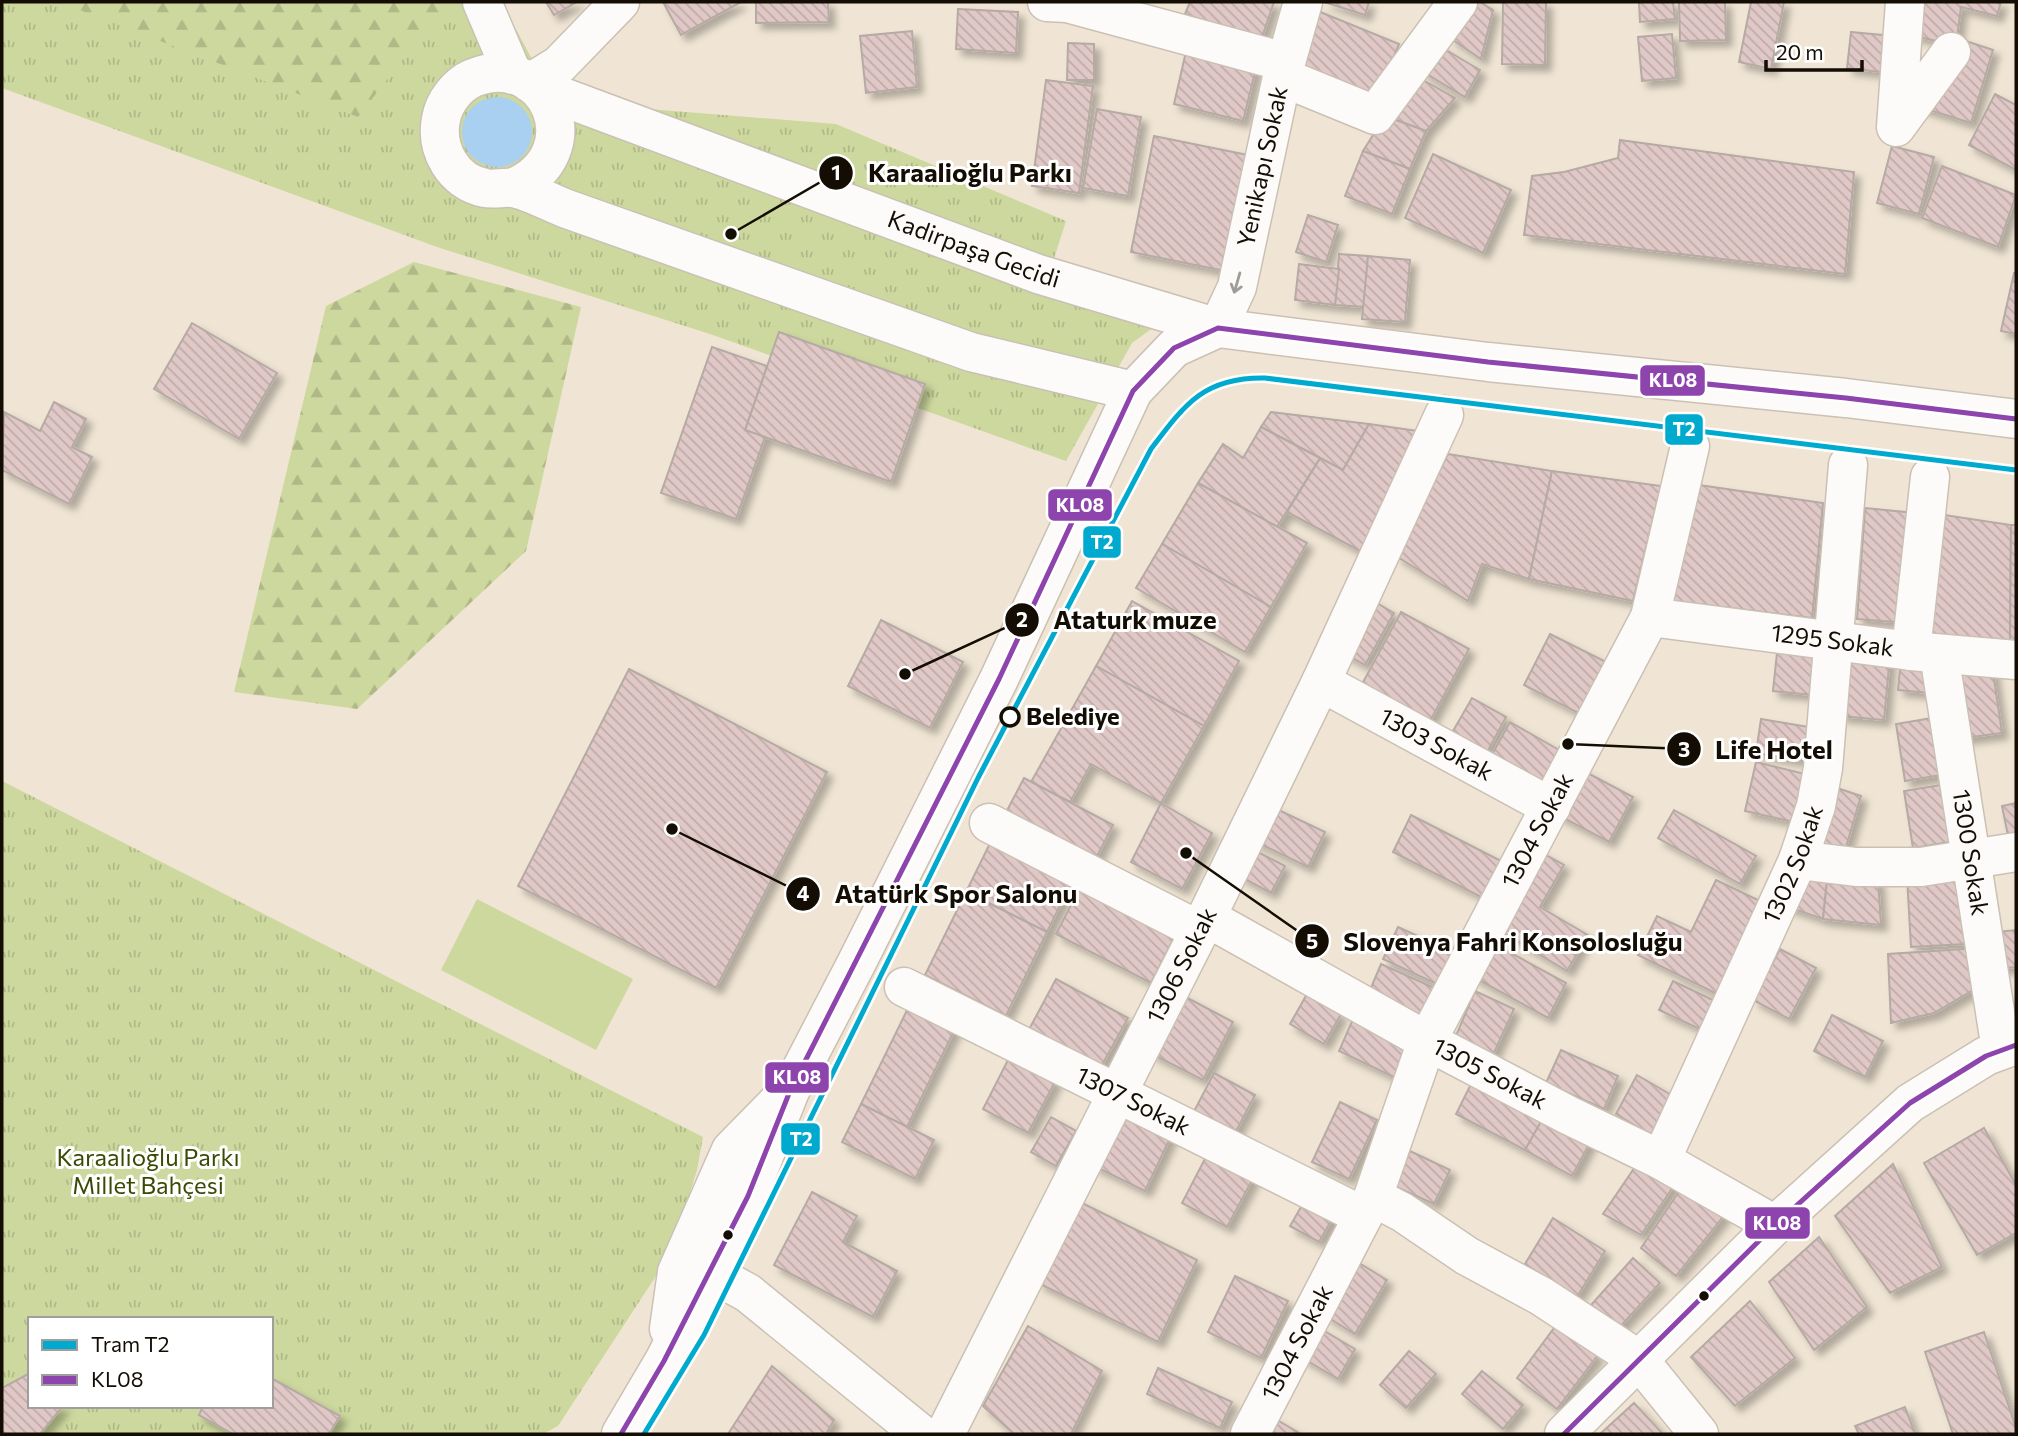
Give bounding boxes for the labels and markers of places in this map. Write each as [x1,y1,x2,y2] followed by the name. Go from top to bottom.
[819,150,1086,197] callout: Karaalioğlu Parkı
[1004,596,1231,643] callout: Ataturk muze
[1026,701,1120,730] place label: Belediye
[1000,707,1020,727] marker: Belediye
[1666,726,1847,773] callout: Life Hotel
[786,870,1092,917] callout: Atatürk Spor Salonu
[1294,918,1696,965] callout: Slovenya Fahri Konsolosluğu
[721,1228,735,1242] unlabelled marker
[1697,1289,1711,1303] unlabelled marker

